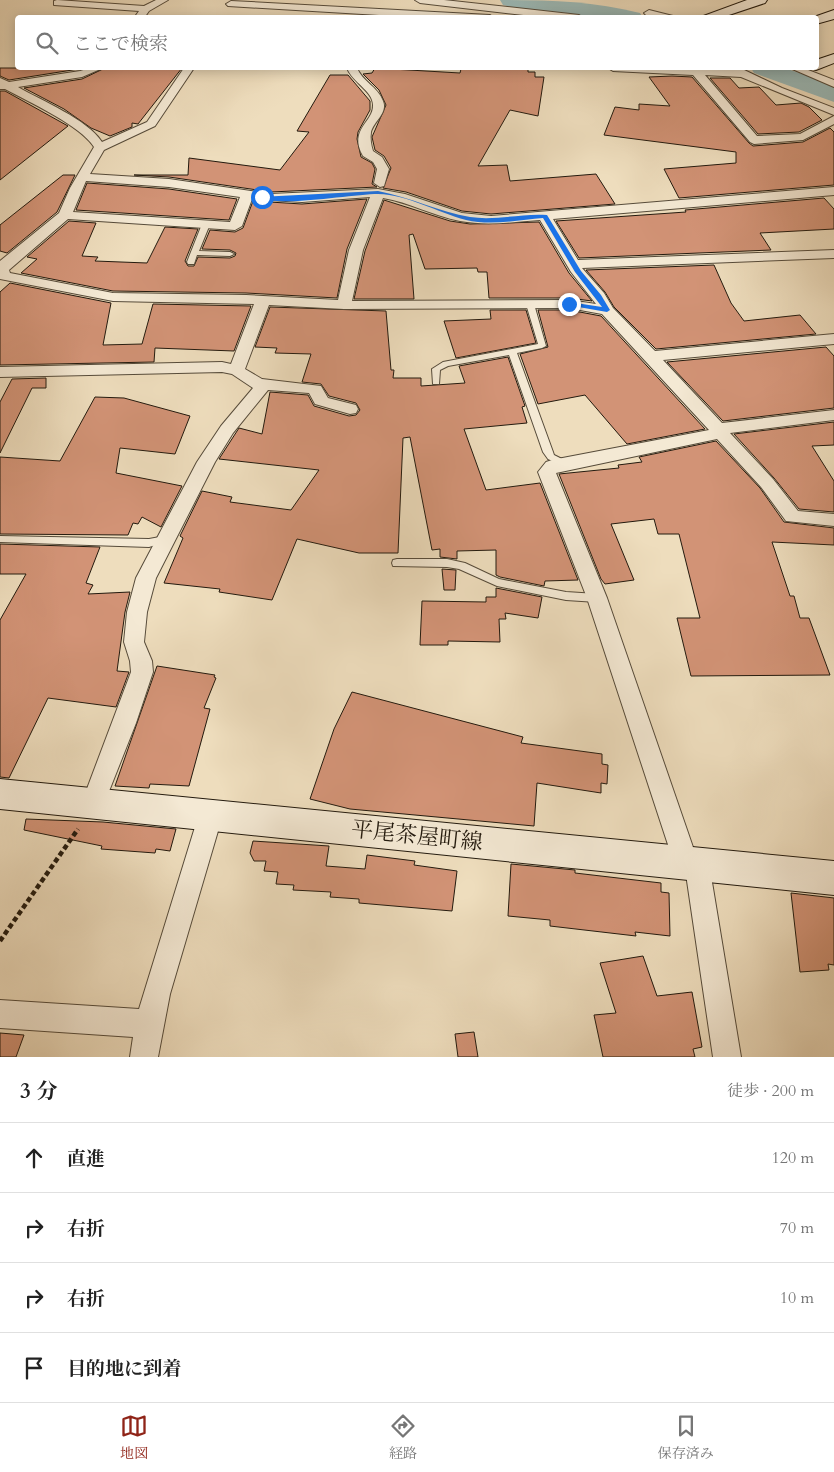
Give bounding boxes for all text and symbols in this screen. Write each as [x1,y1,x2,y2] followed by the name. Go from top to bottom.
[15,15,819,70] search box
[33,29,61,57] icon: search
[73,31,168,57] text: ここで検索
[251,186,274,209] route start
[558,293,581,316] route end
[350,814,484,858] street label: 平尾茶屋町線
[20,1077,57,1106] text: 3 分
[727,1080,814,1102] text: 徒歩 · 200 m
[20,1144,48,1172] icon: ahead
[67,1146,105,1172] text: 直進
[772,1147,814,1169] text: 120 m
[20,1214,48,1242] icon: right
[67,1216,105,1242] text: 右折
[780,1217,814,1239] text: 70 m
[20,1284,48,1312] icon: right
[67,1286,105,1312] text: 右折
[780,1287,814,1309] text: 10 m
[20,1354,48,1382] icon: arrive
[67,1356,181,1382] text: 目的地に到着
[120,1412,148,1463] tab: 地図
[389,1412,417,1463] tab: 経路
[658,1412,714,1463] tab: 保存済み

